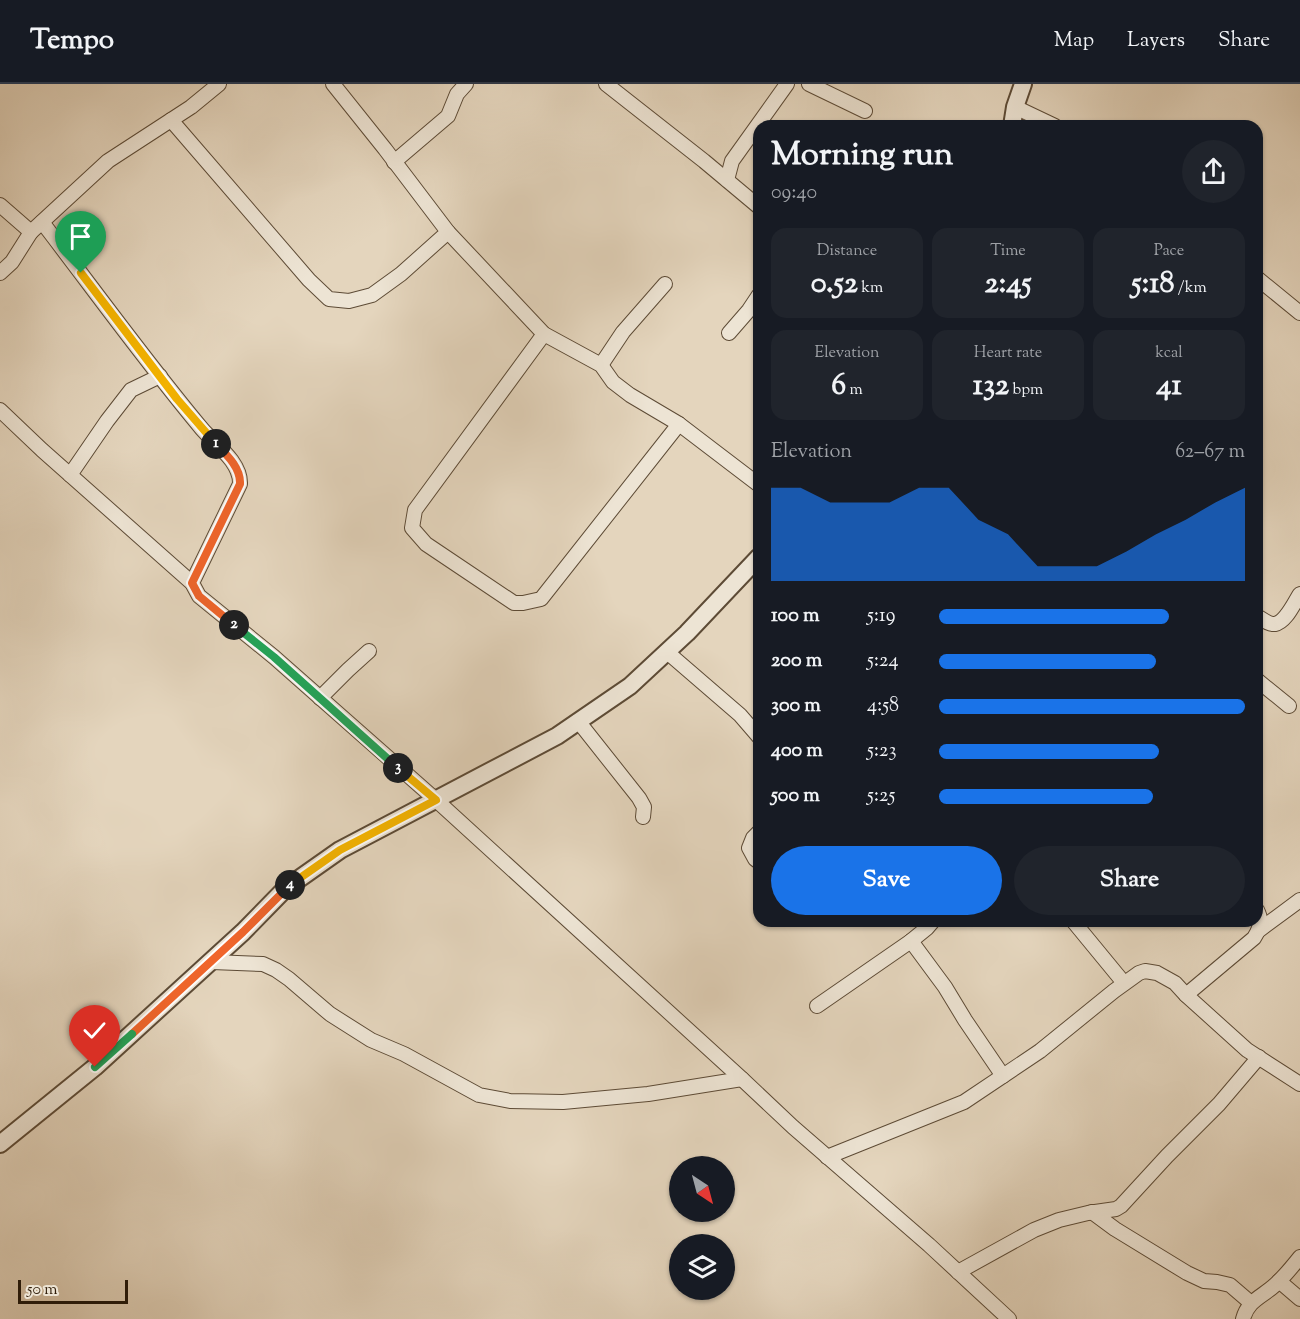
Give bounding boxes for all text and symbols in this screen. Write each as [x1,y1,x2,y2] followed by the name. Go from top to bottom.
[30,21,114,61] text: Tempo
[1054,26,1094,56] text: Map
[1127,26,1185,56] text: Layers
[1218,26,1270,56] text: Share
[771,132,953,180] text: Morning run
[1182,140,1245,203] button: share
[771,179,817,208] text: 09:40
[55,211,106,273] pin
[64,220,97,253] icon: arrive
[817,240,877,263] text: Distance
[990,240,1026,263] text: Time
[1154,240,1184,263] text: Pace
[811,263,858,306] text: 0.52
[984,263,1032,306] text: 2:45
[1131,263,1174,306] text: 5:18
[858,277,883,300] text: km
[1174,277,1207,300] text: /km
[815,342,879,365] text: Elevation
[974,342,1042,365] text: Heart rate
[1155,342,1183,365] text: kcal
[831,365,846,408] text: 6
[973,365,1009,408] text: 132
[1156,365,1182,408] text: 41
[846,379,863,402] text: m
[1009,379,1043,402] text: bpm
[201,429,231,459] pin: 1
[213,432,219,455] text: 1
[771,438,852,467] text: Elevation
[1175,438,1245,467] text: 62–67 m
[771,602,820,631] text: 100 m
[867,602,895,631] text: 5:19
[219,610,249,640] pin: 2
[230,613,238,636] text: 2
[771,647,822,676] text: 200 m
[867,647,898,676] text: 5:24
[771,692,821,721] text: 300 m
[867,692,899,721] text: 4:58
[771,737,823,766] text: 400 m
[867,737,896,766] text: 5:23
[383,753,413,783] pin: 3
[395,756,401,779] text: 3
[771,782,820,811] text: 500 m
[867,782,895,811] text: 5:25
[771,846,1002,915] button: Save
[1014,846,1245,915] button: Share
[275,870,305,900] pin: 4
[286,873,294,896] text: 4
[69,1005,120,1067] pin
[78,1014,111,1047] icon: check
[669,1156,735,1222] north arrow
[669,1156,735,1300] map controls
[669,1234,735,1300] button: layers
[18,1277,128,1304] scale bar
[27,1279,58,1302] text: 50 m

